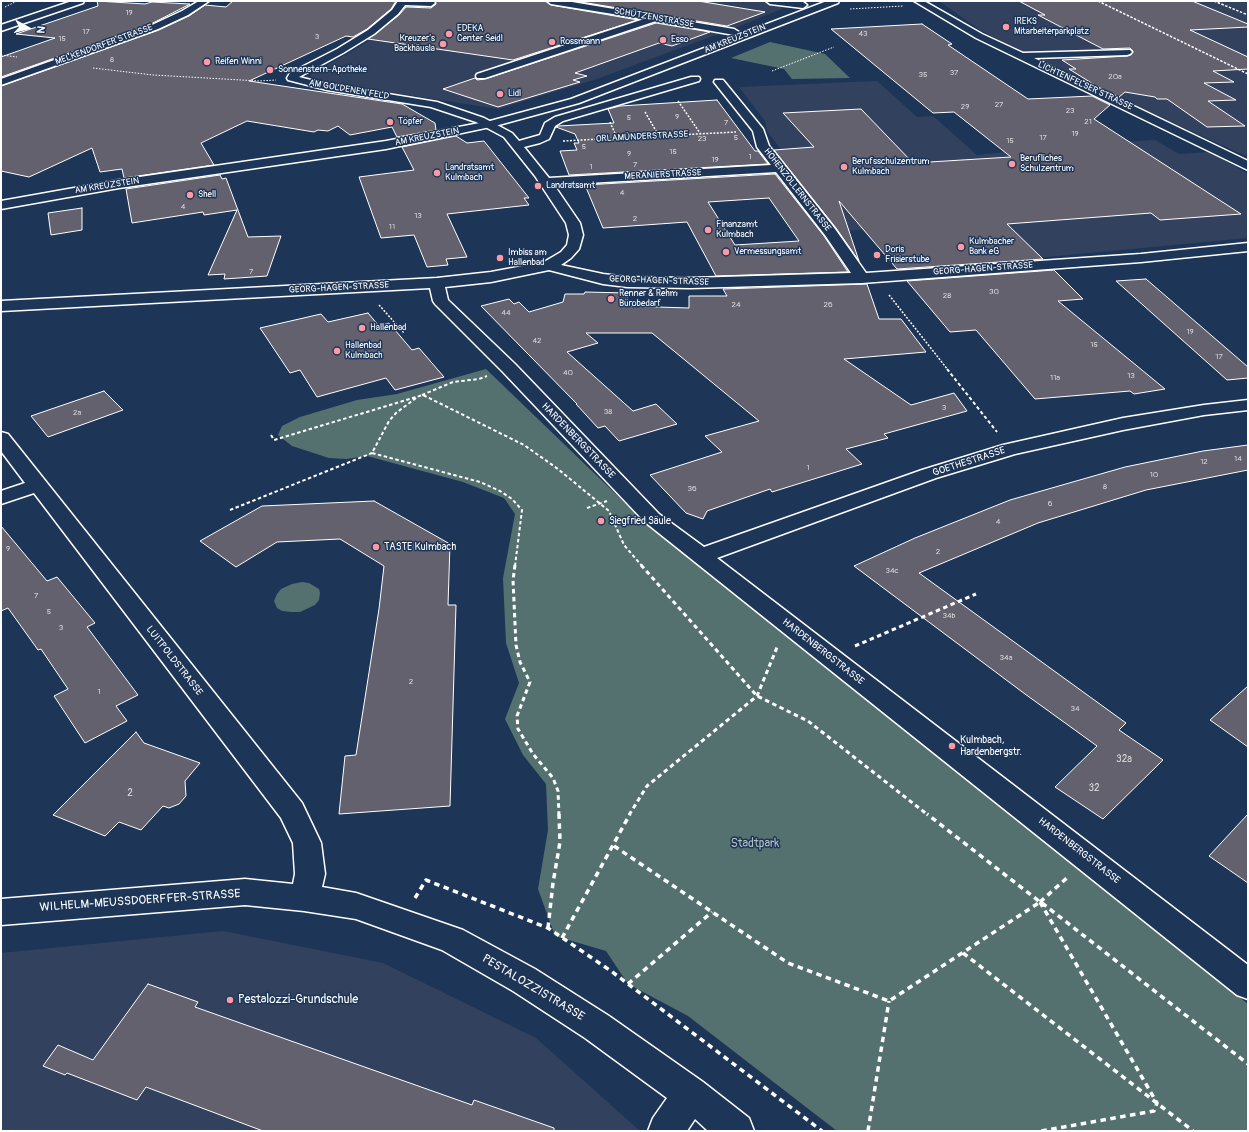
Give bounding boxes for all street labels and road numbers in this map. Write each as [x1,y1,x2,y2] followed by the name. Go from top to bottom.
[613,6,695,30] street label: SCHÜTZENSTRASSE
[54,22,154,68] street label: MELKENDORFER STRASSE
[703,22,767,56] street label: AM KREUZSTEIN
[1036,59,1134,113] street label: LICHTENFELSER STRASSE
[308,78,390,102] street label: AM GOLDENEN FELD
[394,125,460,149] street label: AM KREUZSTEIN
[596,129,688,145] street label: ORLAMÜNDERSTRASSE
[761,146,833,234] street label: HOHENZOLLERNSTRASSE
[624,168,702,182] street label: MERANIERSTRASSE
[74,176,140,196] street label: AM KREUZSTEIN
[933,260,1033,278] street label: GEORG-HAGEN-STRASSE
[609,274,709,288] street label: GEORG-HAGEN-STRASSE
[289,280,389,296] street label: GEORG-HAGEN-STRASSE
[539,401,617,481] street label: HARDENBERGSTRASSE
[931,445,1007,479] street label: GOETHESTRASSE
[780,616,866,688] street label: HARDENBERGSTRASSE
[143,624,205,698] street label: LUITPOLDSTRASSE
[1036,815,1122,887] street label: HARDENBERGSTRASSE
[39,887,241,915] street label: WILHELM-MEUSSDOERFFER-STRASSE
[479,952,587,1024] street label: PESTALOZZISTRASSE

